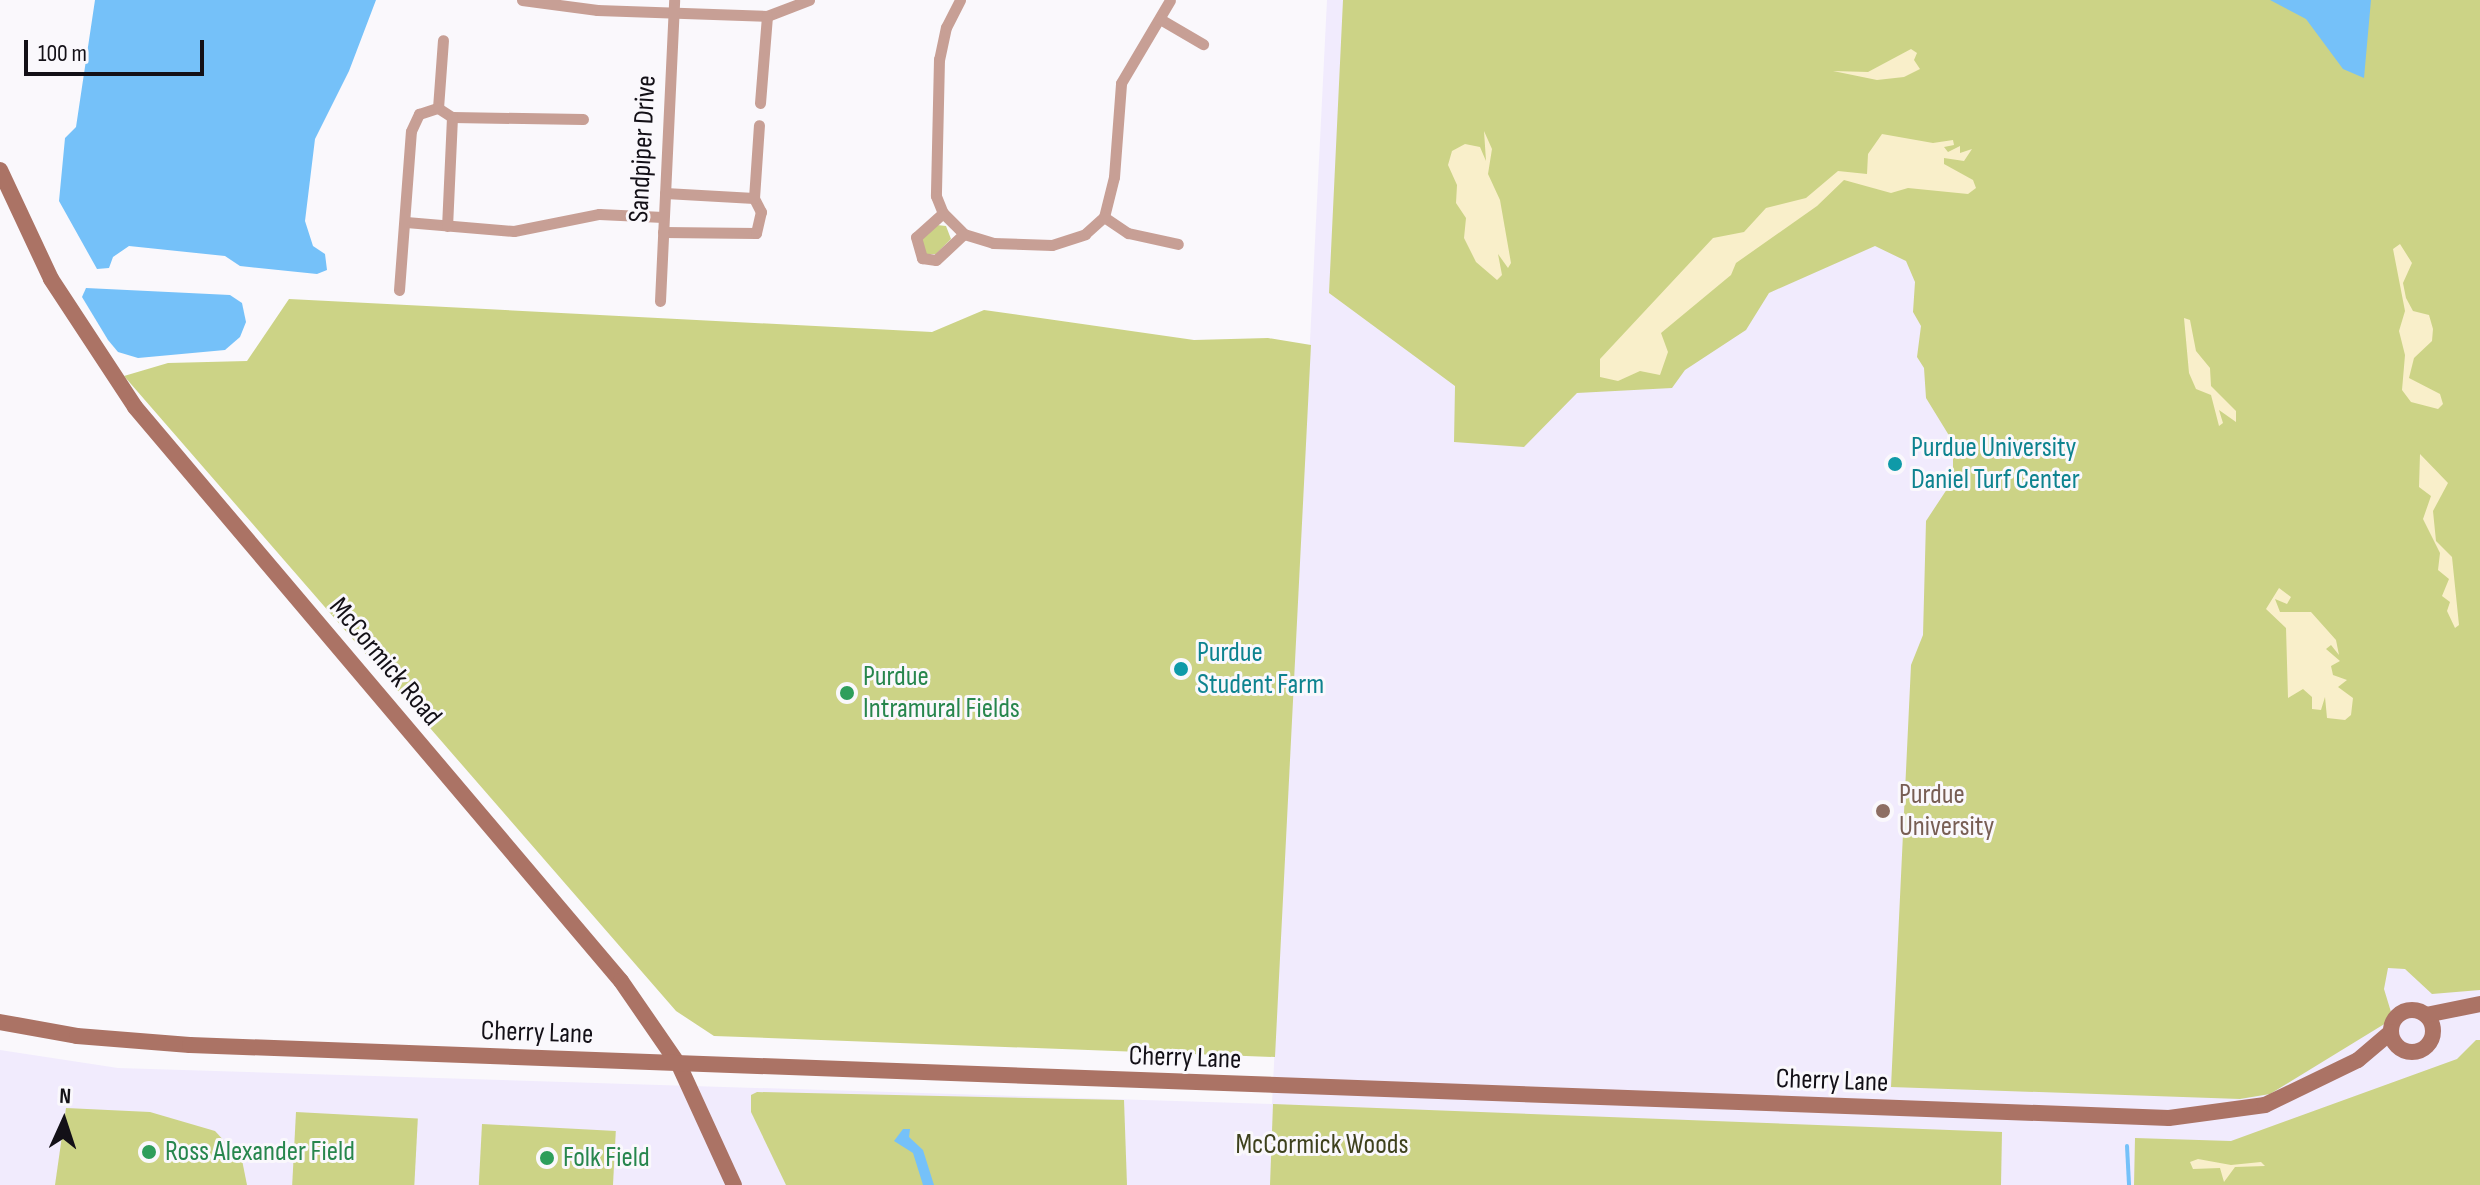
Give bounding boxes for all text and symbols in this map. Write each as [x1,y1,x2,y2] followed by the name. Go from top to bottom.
[28,24,208,74] scale bar
[38,39,87,68] text: 100 m
[622,74,664,224] street label: Sandpiper Drive
[1911,431,2080,497] place label: Purdue University Daniel Turf Center
[1886,455,1904,473] marker: Purdue University Daniel Turf Center
[322,591,448,733] street label: McCormick Road
[1197,636,1324,702] place label: Purdue Student Farm
[863,660,1020,726] place label: Purdue Intramural Fields
[1172,660,1190,678] marker: Purdue Student Farm
[838,684,856,702] marker: Purdue Intramural Fields
[1899,778,1994,844] place label: Purdue University
[1874,802,1892,820] marker: Purdue University
[480,1014,594,1052] street label: Cherry Lane
[1128,1039,1242,1077] street label: Cherry Lane
[1775,1062,1889,1100] street label: Cherry Lane
[24,1081,104,1161] north arrow
[59,1083,72,1110] text: N
[1235,1128,1409,1162] park label: McCormick Woods
[165,1135,355,1169] place label: Ross Alexander Field
[563,1141,650,1175] place label: Folk Field
[140,1143,158,1161] marker: Ross Alexander Field
[538,1149,556,1167] marker: Folk Field

